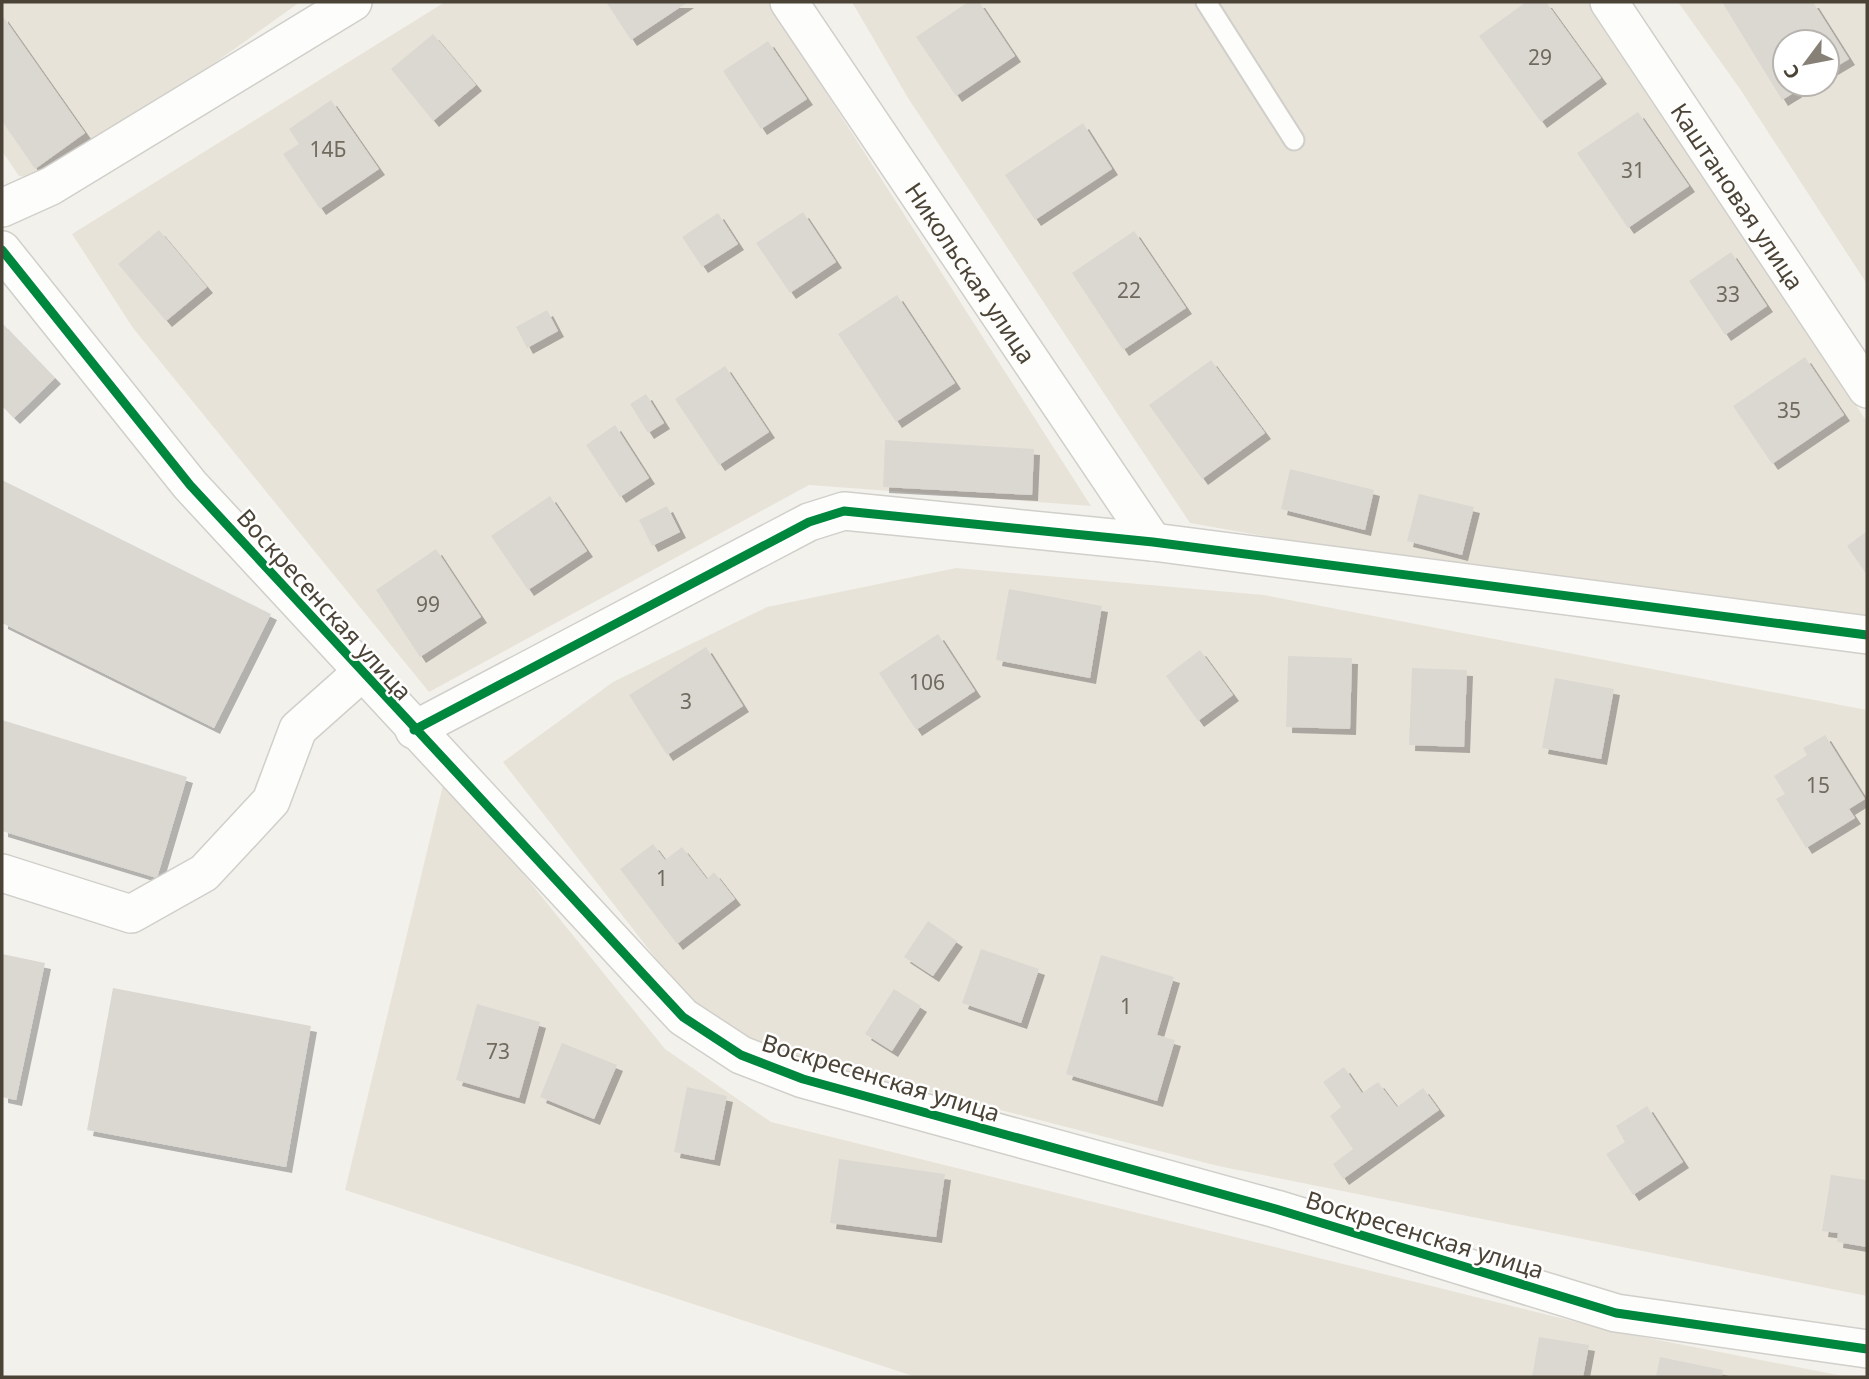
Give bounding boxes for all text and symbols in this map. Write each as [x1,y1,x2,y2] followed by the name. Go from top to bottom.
[1771,28,1841,98] north arrow
[1528,43,1552,71] house number: 29
[1777,60,1806,84] text: С
[1664,96,1813,296] street label: Каштановая улица
[310,135,346,163] house number: 14Б
[1621,156,1645,184] house number: 31
[898,175,1044,369] street label: Никольская улица
[1117,276,1141,304] house number: 22
[1716,280,1740,308] house number: 33
[1777,396,1801,424] house number: 35
[230,501,420,707] street label: Воскресенская улица
[416,590,440,618] house number: 99
[909,668,945,696] house number: 106
[680,687,692,715] house number: 3
[1806,771,1830,799] house number: 15
[656,864,668,892] house number: 1
[1120,992,1132,1020] house number: 1
[758,1025,1004,1129] street label: Воскресенская улица
[486,1037,510,1065] house number: 73
[1302,1182,1548,1286] street label: Воскресенская улица

